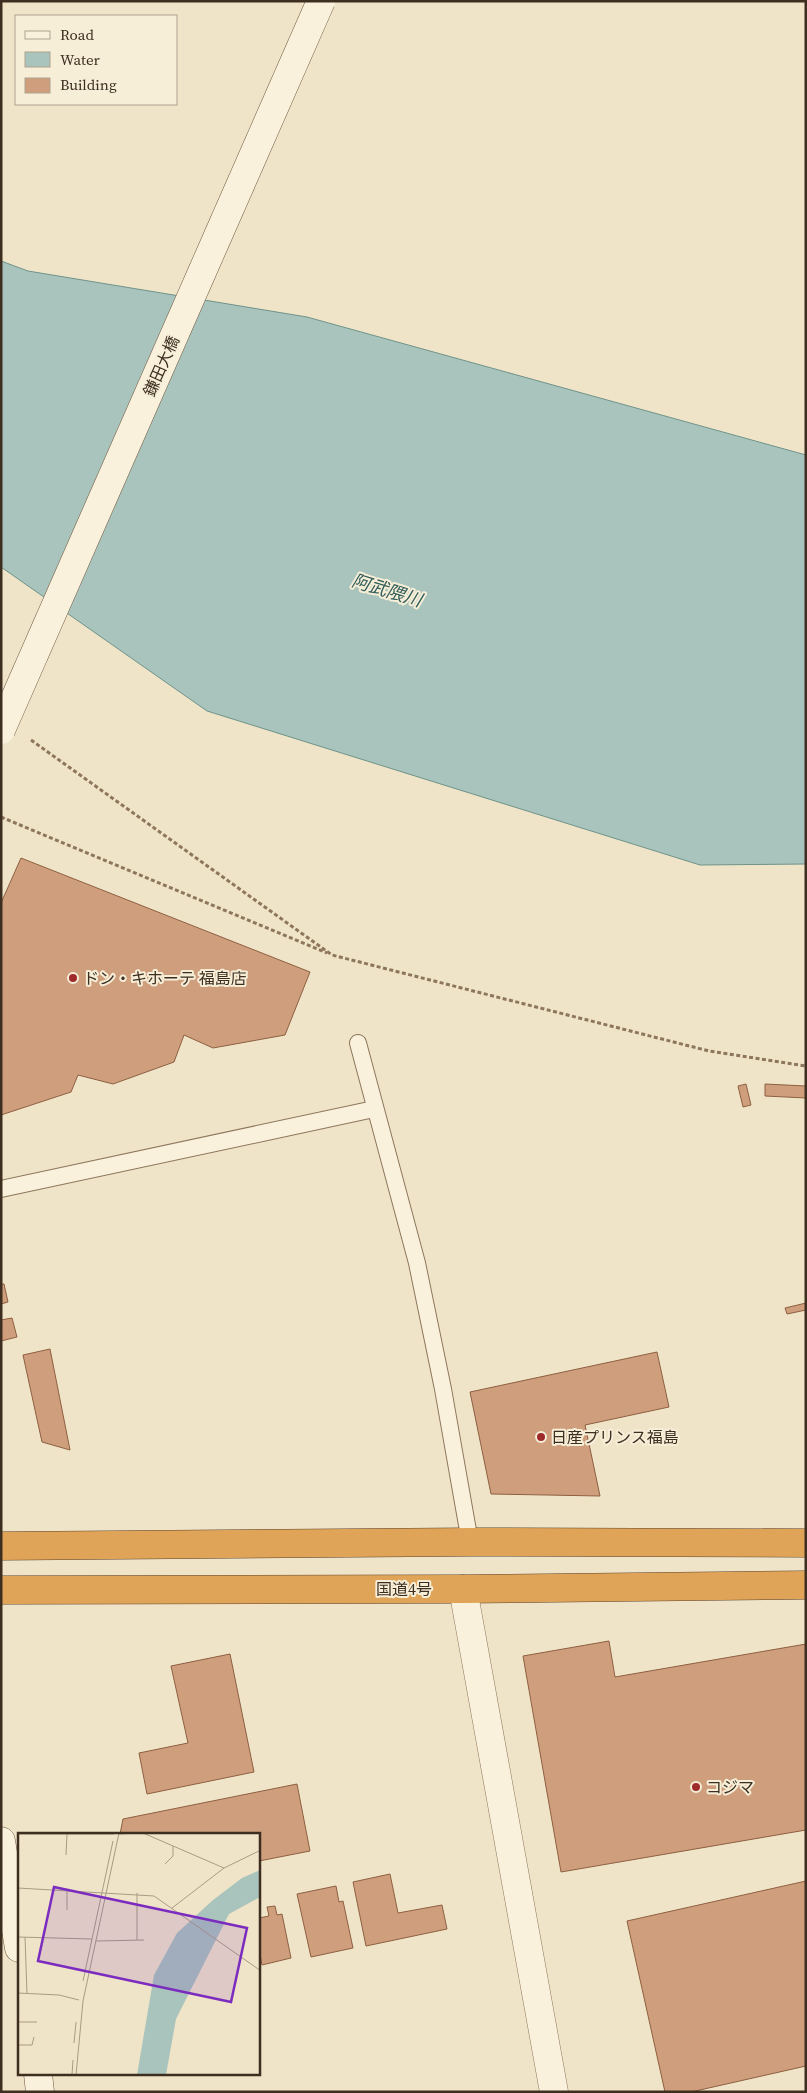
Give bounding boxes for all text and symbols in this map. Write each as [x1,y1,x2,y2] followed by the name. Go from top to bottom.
[15,15,178,105] legend
[60,24,94,45] text: Road
[60,49,101,70] text: Water
[60,74,117,95] text: Building
[138,332,184,400] street label: 鎌田大橋
[349,568,427,613] water label: 阿武隈川
[83,967,247,989] place label: ドン・キホーテ 福島店
[67,972,79,984] marker: ドン・キホーテ 福島店
[551,1426,679,1448] place label: 日産プリンス福島
[535,1431,547,1443] marker: 日産プリンス福島
[376,1578,432,1600] street label: 国道4号
[706,1776,754,1798] place label: コジマ
[690,1781,702,1793] marker: コジマ
[18,1833,260,2076] inset map

